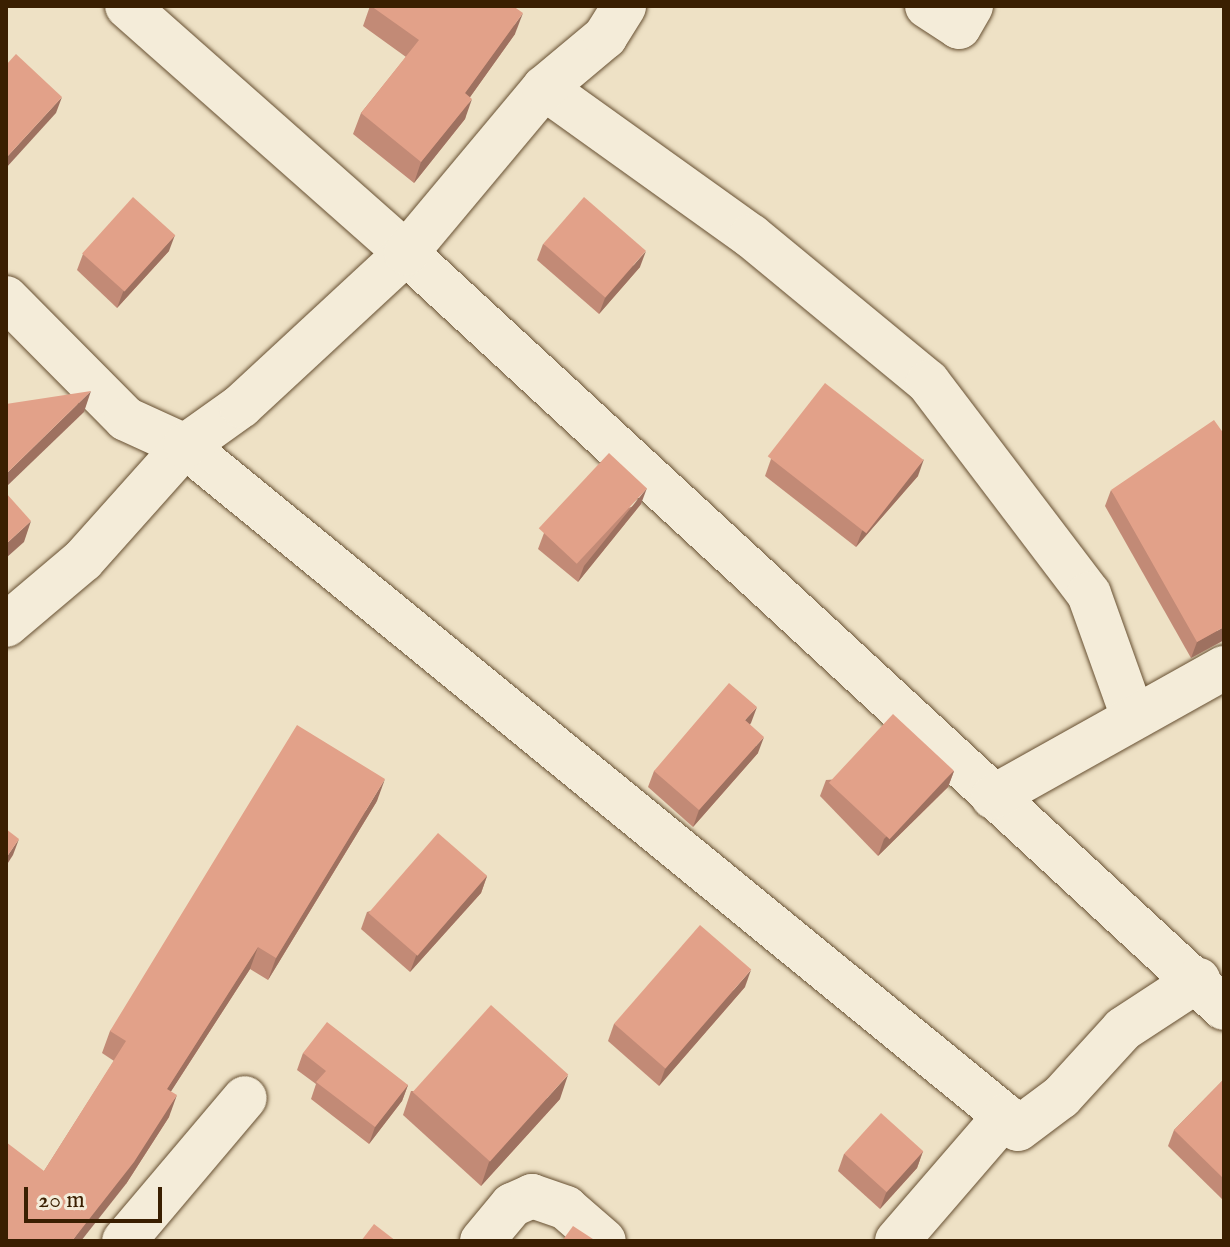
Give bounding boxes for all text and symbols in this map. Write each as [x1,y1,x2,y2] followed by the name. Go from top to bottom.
[28,1171,166,1221] scale bar
[38,1185,85,1216] text: 20 m

